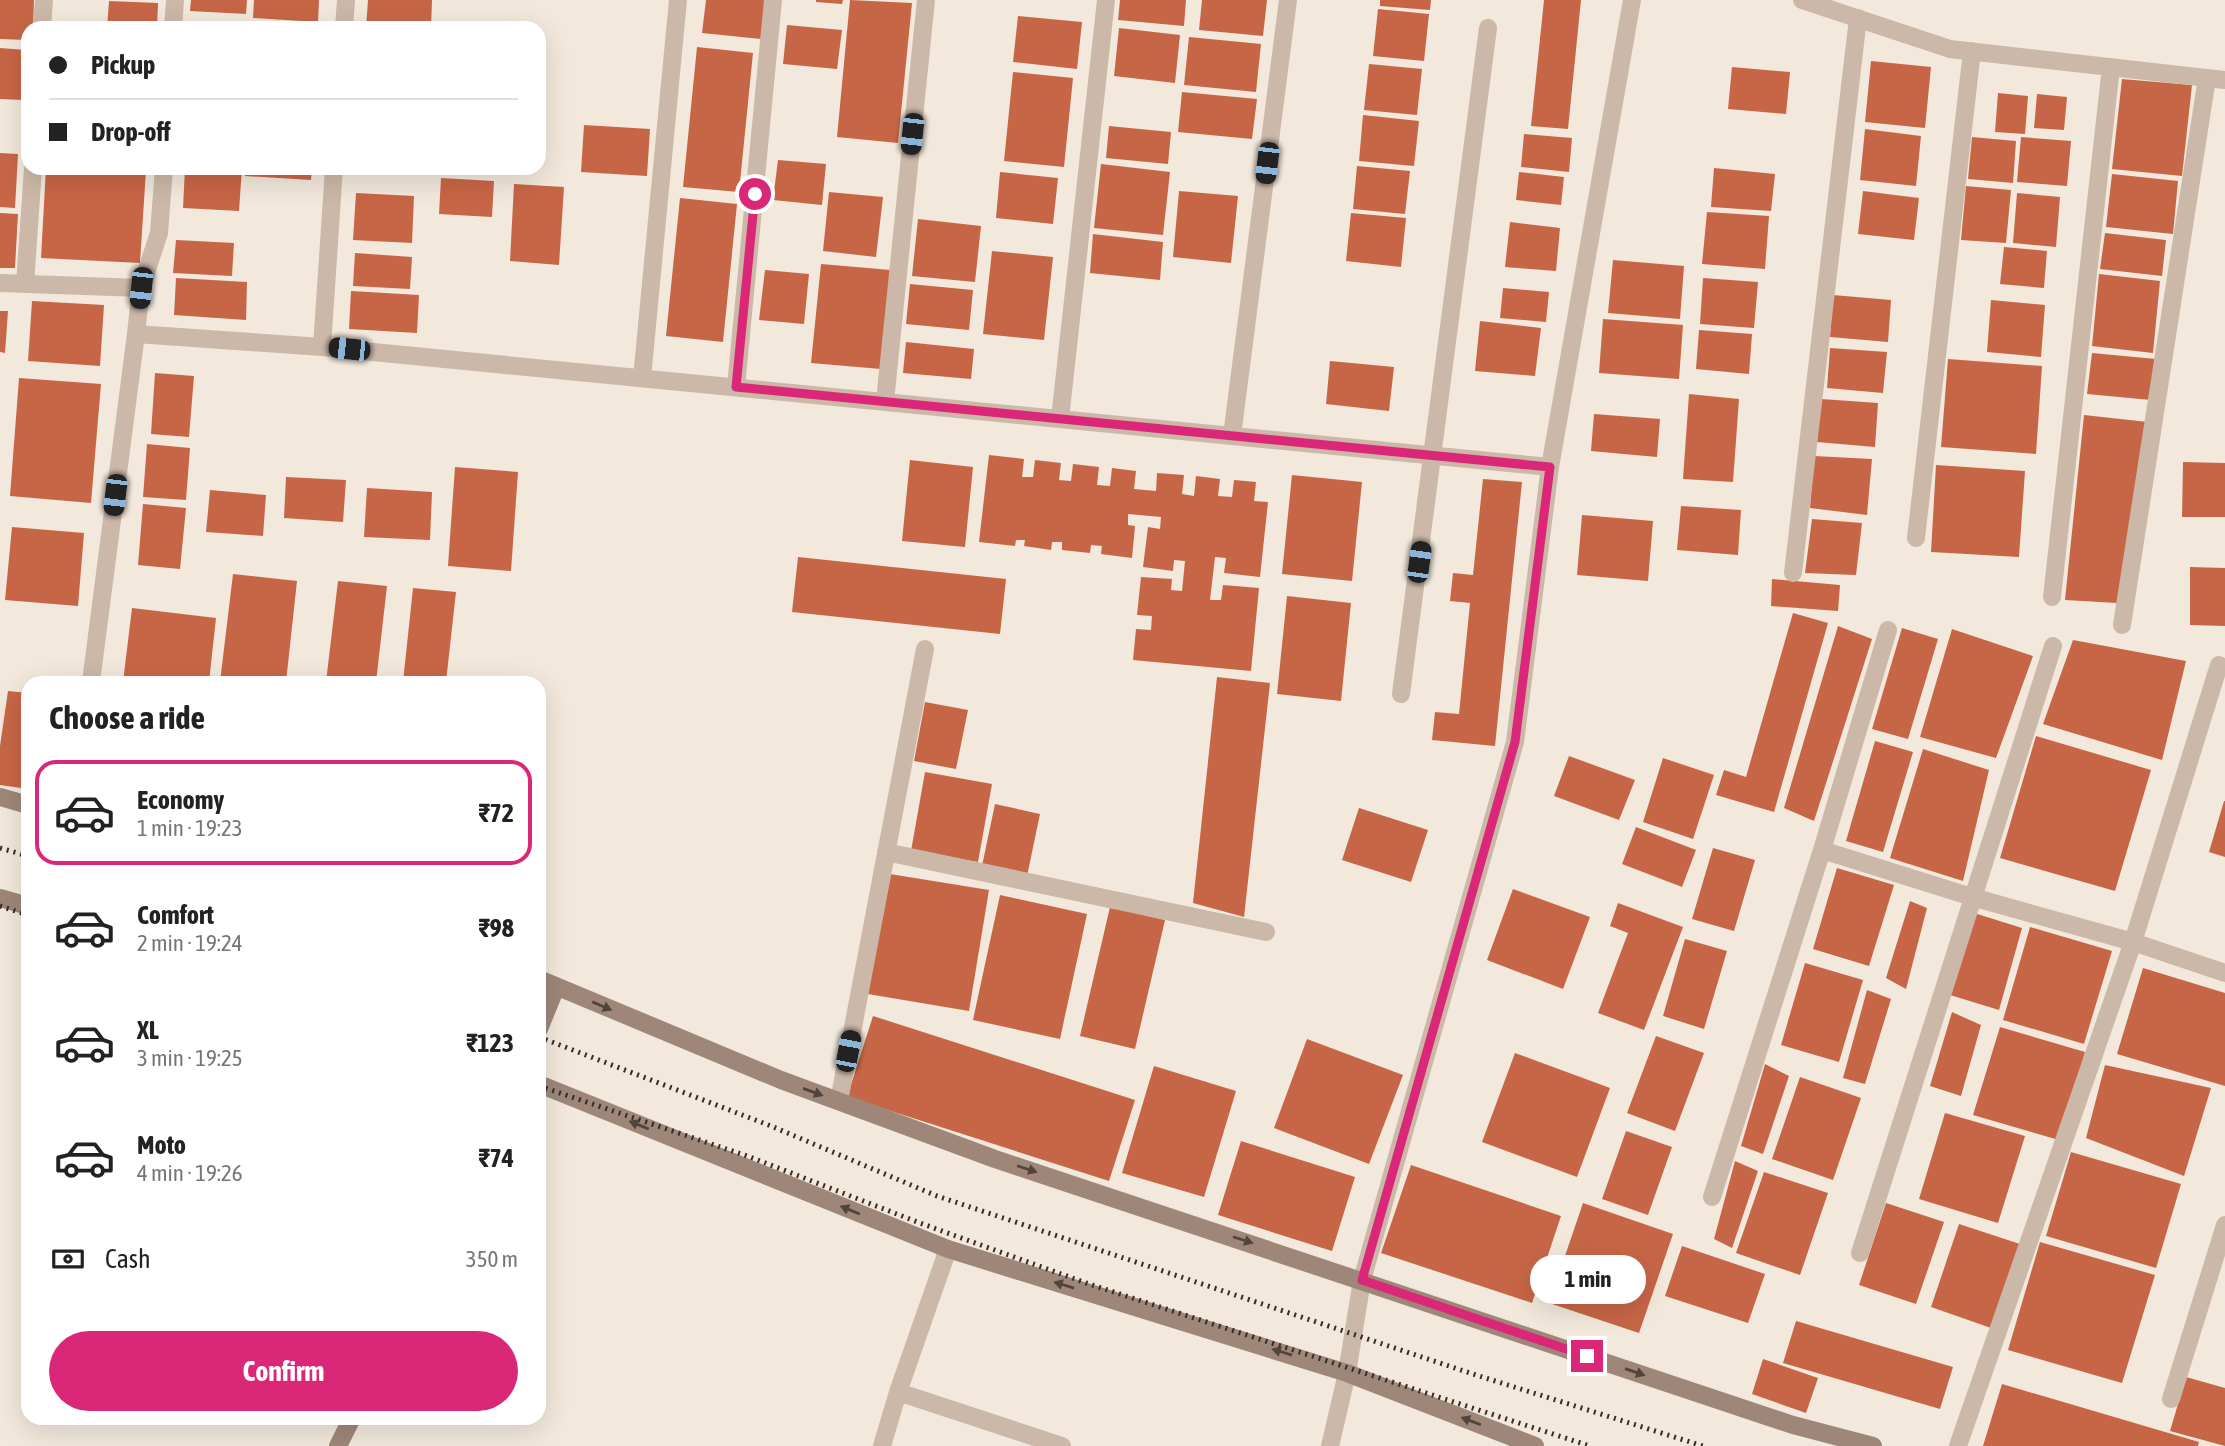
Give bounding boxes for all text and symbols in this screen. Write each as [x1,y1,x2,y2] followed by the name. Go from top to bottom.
[91,50,155,80] text: Pickup
[900,112,925,156] car
[91,117,171,147] text: Drop-off
[1255,141,1280,185] car
[739,178,771,210] route start
[129,266,154,310] car
[328,336,371,362] car
[103,473,128,517] car
[1406,540,1433,584] car
[49,699,205,736] text: Choose a ride
[53,781,116,844] icon: car
[137,785,224,815] text: Economy
[478,798,514,828] text: ₹72
[137,815,243,841] text: 1 min · 19:23
[53,896,116,959] icon: car
[137,900,214,930] text: Comfort
[478,913,514,943] text: ₹98
[137,930,243,956] text: 2 min · 19:24
[592,1000,613,1011] one-way arrow
[53,1011,116,1074] icon: car
[137,1015,159,1045] text: XL
[466,1028,514,1058] text: ₹123
[834,1028,863,1074] car
[137,1045,243,1071] text: 3 min · 19:25
[802,1087,823,1098] one-way arrow
[628,1119,649,1130] one-way arrow
[53,1126,116,1189] icon: car
[137,1130,186,1160] text: Moto
[478,1143,514,1173] text: ₹74
[137,1160,243,1186] text: 4 min · 19:26
[1016,1164,1037,1175] one-way arrow
[839,1204,860,1215] one-way arrow
[1232,1236,1253,1246] one-way arrow
[49,1240,87,1278] icon: cash
[105,1244,151,1274] text: Cash
[466,1246,518,1272] text: 350 m
[1529,1254,1645,1304] callout: 1 min
[1565,1266,1611,1292] text: 1 min
[1054,1280,1075,1290] one-way arrow
[49,1331,518,1411] button: Confirm
[1571,1340,1603,1372] route end
[1271,1347,1292,1357] one-way arrow
[1625,1367,1646,1378] one-way arrow
[1461,1416,1482,1427] one-way arrow

